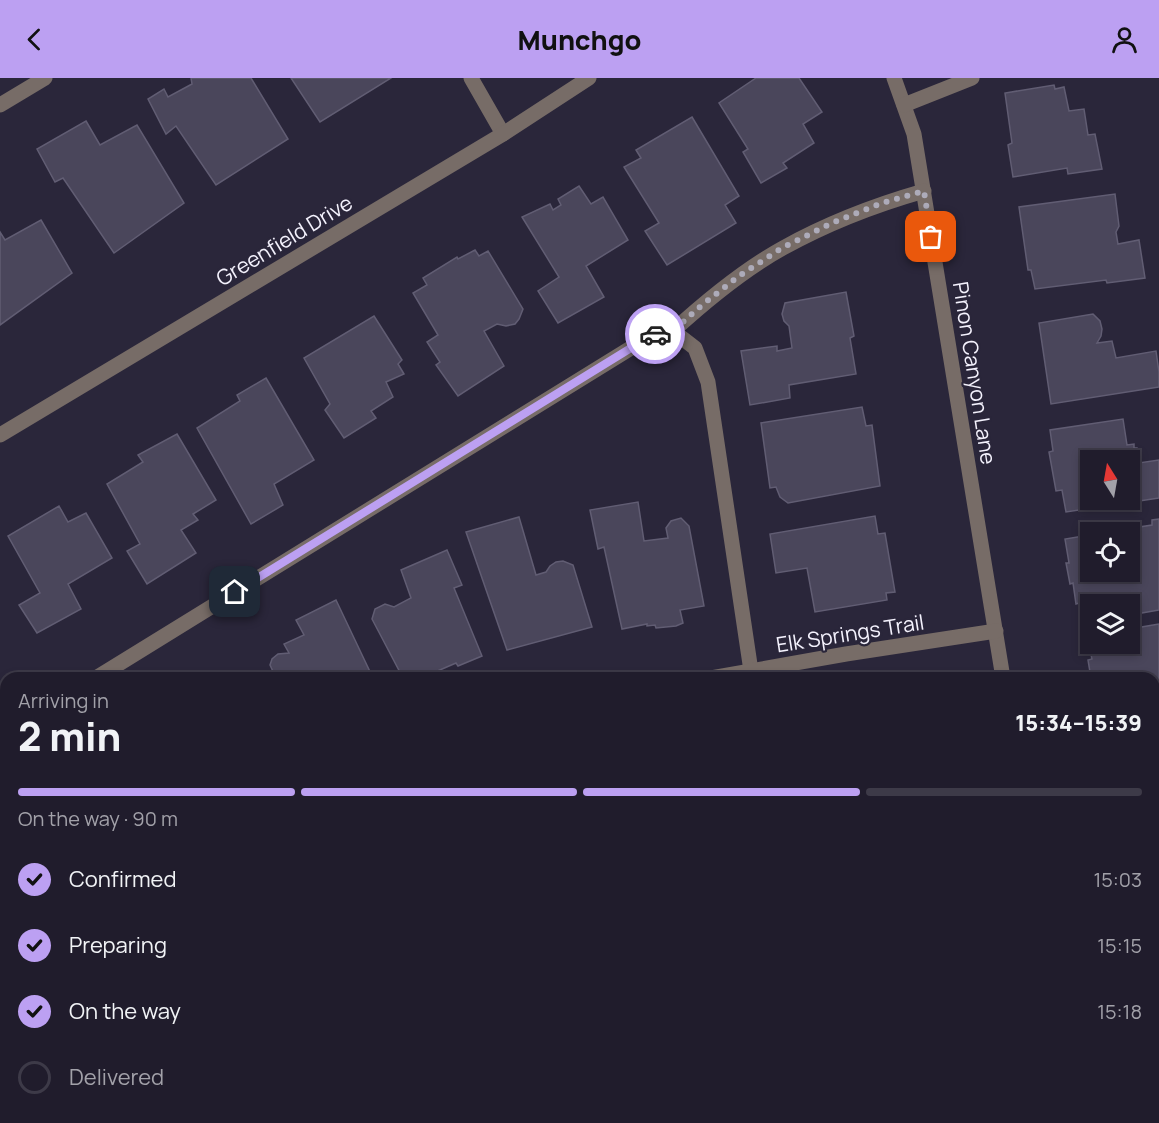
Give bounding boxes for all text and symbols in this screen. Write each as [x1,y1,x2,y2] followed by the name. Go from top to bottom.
[518,21,641,58] text: Munchgo
[18,23,51,56] icon: back
[1108,23,1141,56] icon: person
[211,188,357,292] street label: Greenfield Drive
[905,211,956,262] pin
[914,220,947,253] icon: bag
[947,280,1003,466] street label: Pinon Canyon Lane
[625,304,685,364] courier
[639,318,672,351] icon: car
[1080,450,1140,510] north arrow
[1080,450,1140,654] map controls
[1080,522,1140,582] button: locate
[209,566,260,617] pin
[218,575,251,608] icon: home
[1080,594,1140,654] button: layers
[774,607,926,659] street label: Elk Springs Trail
[18,687,109,714] text: Arriving in
[1015,708,1142,738] text: 15:34–15:39
[18,709,121,763] text: 2 min
[18,805,178,832] text: On the way · 90 m
[18,863,51,896] icon: check
[69,864,177,894] text: Confirmed
[1093,866,1142,893] text: 15:03
[18,929,51,962] icon: check
[69,930,167,960] text: Preparing
[1097,932,1142,959] text: 15:15
[18,995,51,1028] icon: check
[69,996,181,1026] text: On the way
[1097,998,1142,1025] text: 15:18
[69,1062,164,1092] text: Delivered

